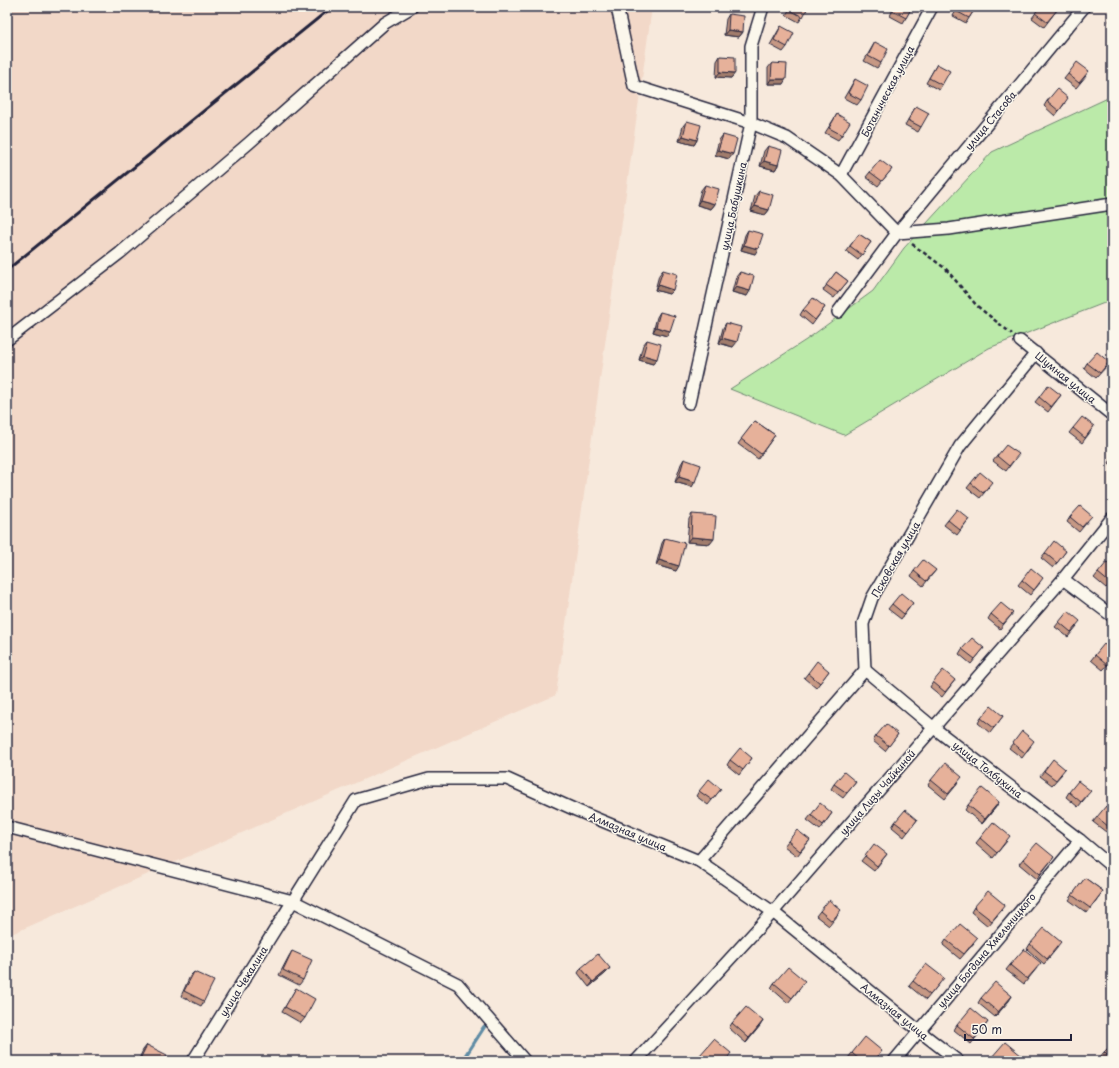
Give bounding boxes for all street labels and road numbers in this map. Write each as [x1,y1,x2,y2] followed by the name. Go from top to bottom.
[857,42,918,139] street label: Ботаническая улица
[961,87,1020,153] street label: улица Стасова
[716,160,751,252] street label: улица Бабушкина
[1032,348,1100,407] street label: Шумная улица
[867,518,923,600] street label: Псковская улица
[949,737,1027,802] street label: улица Толбухина
[836,746,918,838] street label: улица Лизы Чайкиной
[587,808,670,854] street label: Алмазная улица
[933,889,1039,1011] street label: улица Богдана Хмельницкого
[215,942,271,1019] street label: улица Чекалина
[858,979,933,1043] street label: Алмазная улица

